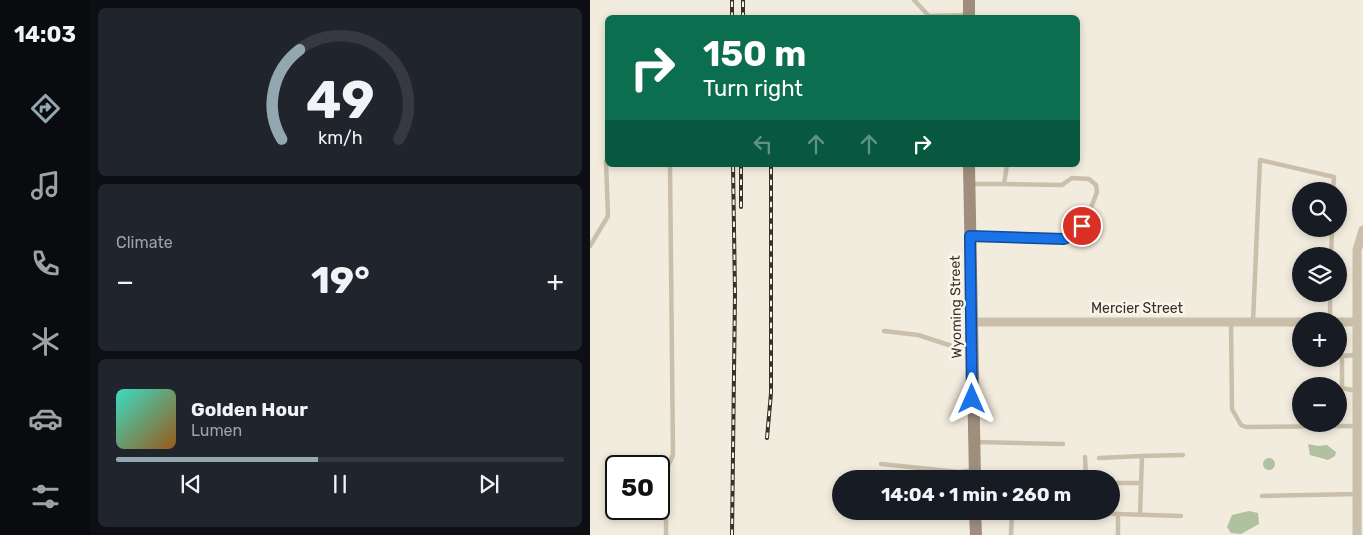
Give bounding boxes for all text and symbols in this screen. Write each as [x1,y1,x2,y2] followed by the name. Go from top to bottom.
[14,21,76,48] text: 14:03
[703,33,806,75] text: 150 m
[620,35,685,100] icon: right
[306,69,374,131] text: 49
[703,75,803,102] text: Turn right
[28,91,63,126] icon: directions
[318,127,362,148] text: km/h
[749,130,777,158] icon: left
[802,130,830,158] icon: ahead
[855,130,883,158] icon: ahead
[908,130,936,158] icon: right
[28,168,63,203] icon: music
[1292,182,1347,432] map controls
[1292,182,1347,237] button: search
[1061,205,1103,247] pin
[1068,212,1096,240] icon: arrive
[116,233,173,252] text: Climate
[28,246,63,281] icon: phone
[1292,247,1347,302] button: layers
[947,255,965,359] street label: Wyoming Street
[311,257,370,303] text: 19°
[116,265,134,298] text: −
[547,265,564,298] text: +
[1091,300,1184,317] street label: Mercier Street
[1292,312,1347,367] button: +
[28,324,63,359] icon: climate
[945,372,997,424] position arrow
[1292,377,1347,432] button: −
[191,398,308,421] text: Golden Hour
[28,401,63,436] icon: car
[191,421,242,440] text: Lumen
[605,455,670,520] speed limit sign: 50
[177,470,205,498] icon: previous
[326,470,354,498] icon: pause
[475,470,503,498] icon: next
[28,479,63,514] icon: filters
[881,483,1071,506] text: 14:04 · 1 min · 260 m

